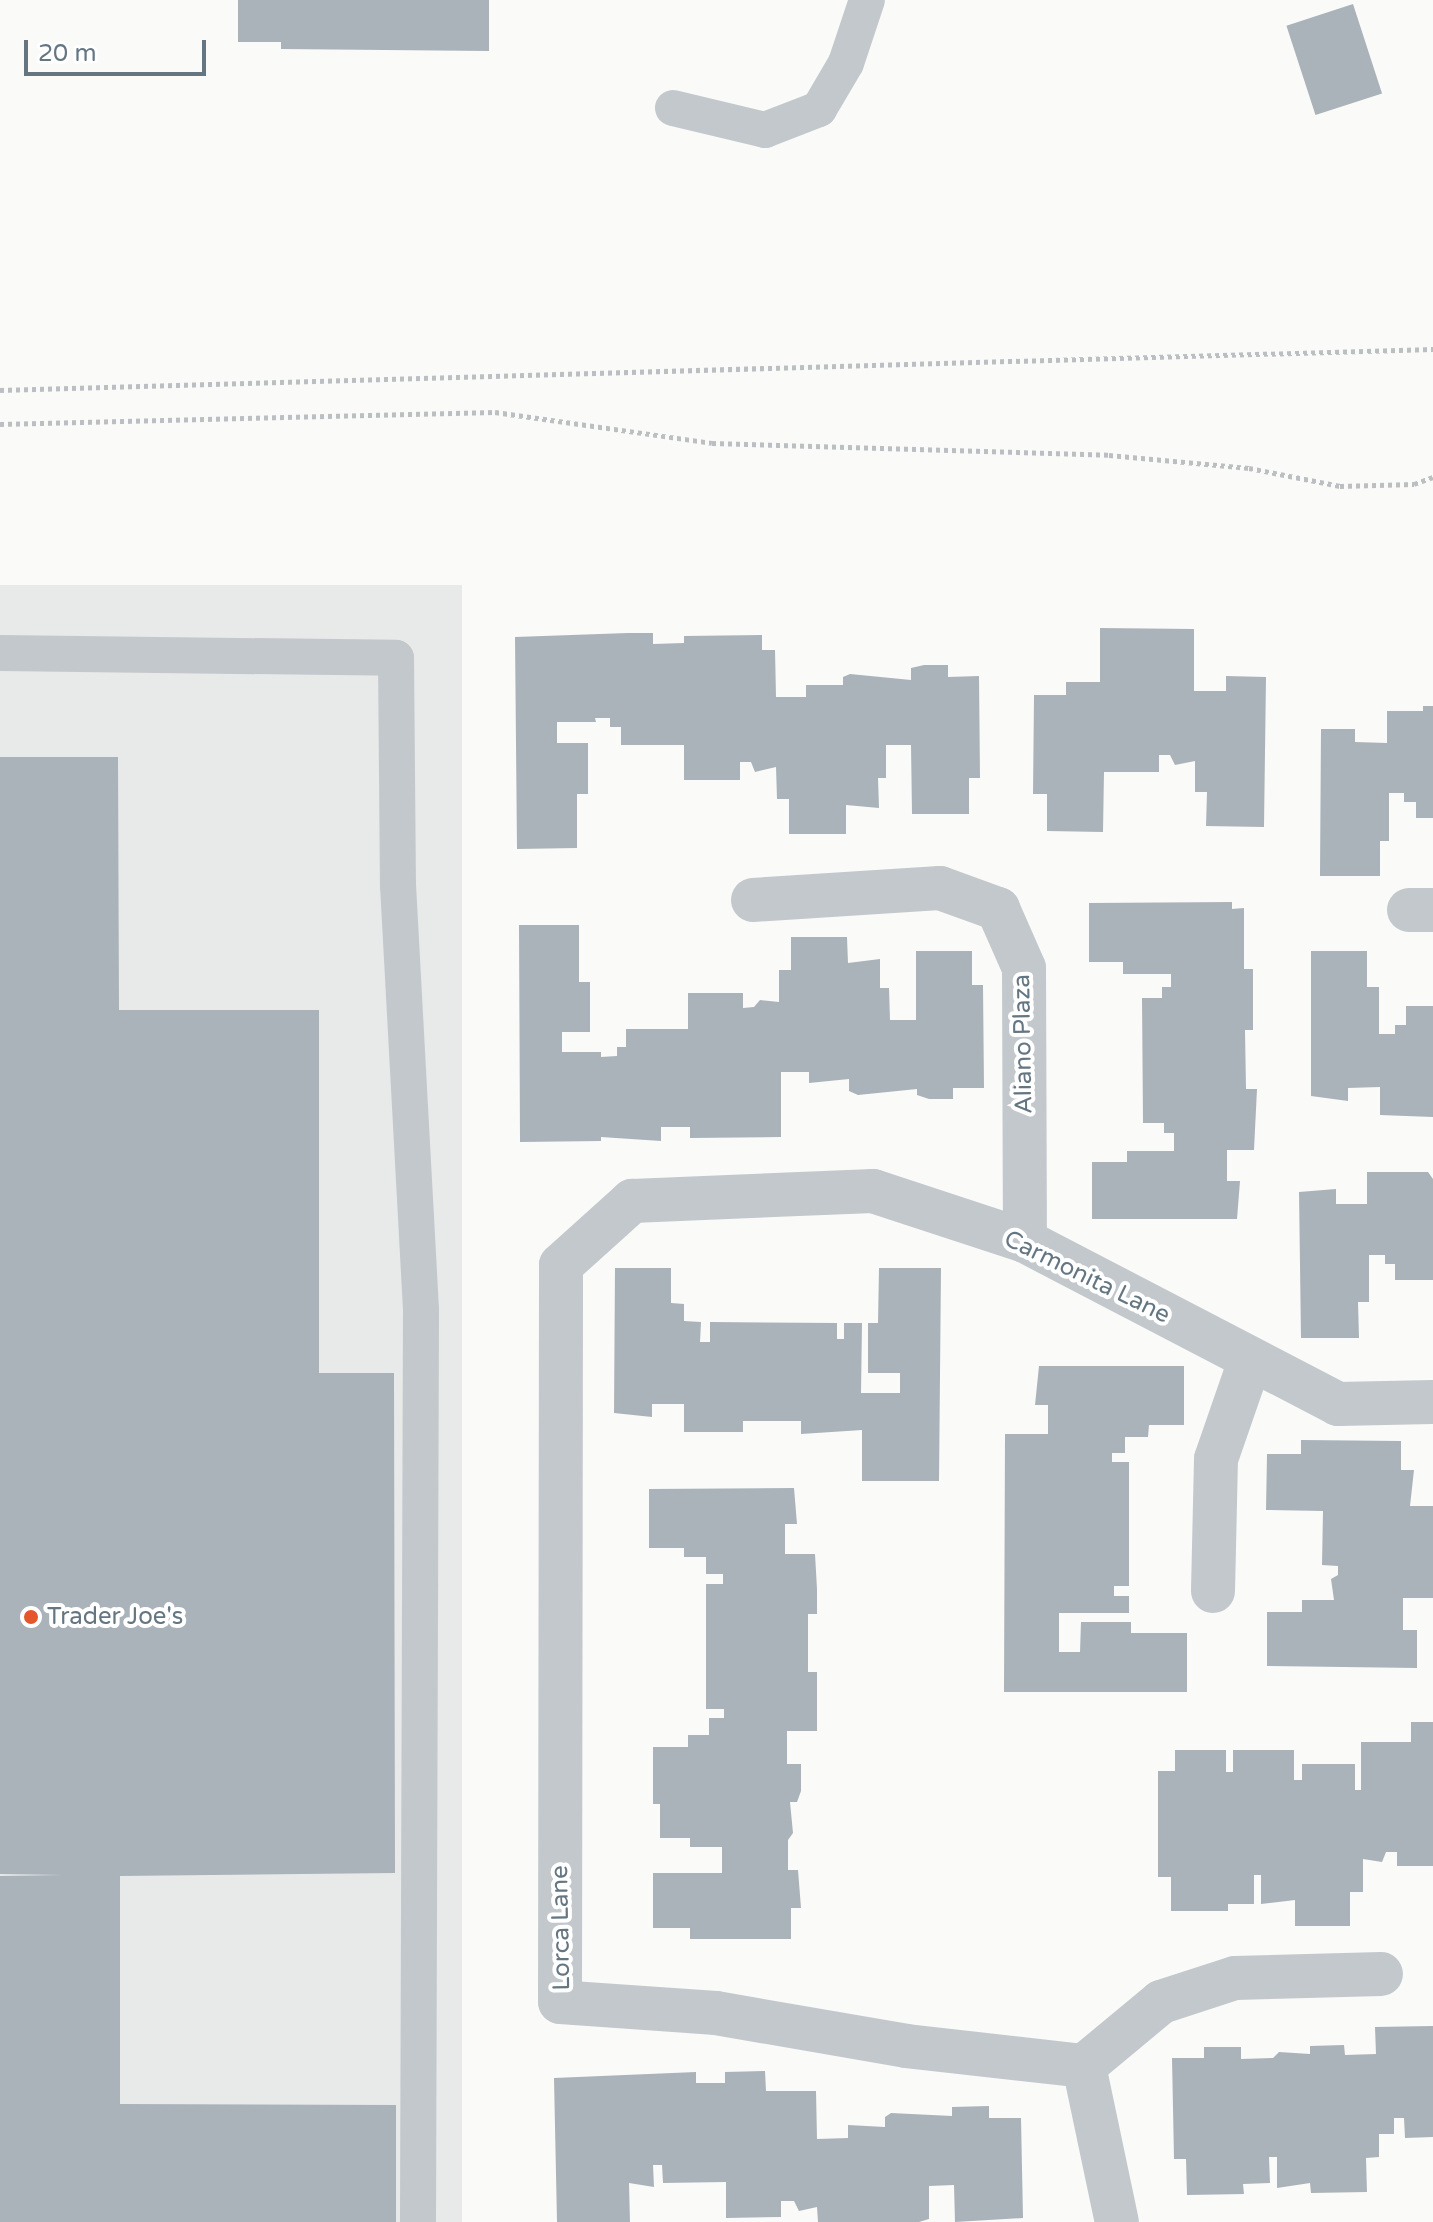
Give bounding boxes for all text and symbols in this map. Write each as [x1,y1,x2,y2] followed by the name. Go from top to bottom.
[28,24,210,74] scale bar
[38,39,96,68] text: 20 m
[1007,974,1039,1114] street label: Aliano Plaza
[999,1224,1175,1330] street label: Carmonita Lane
[47,1603,183,1631] place label: Trader Joe's
[22,1608,40,1626] marker: Trader Joe's
[546,1865,576,1991] street label: Lorca Lane

